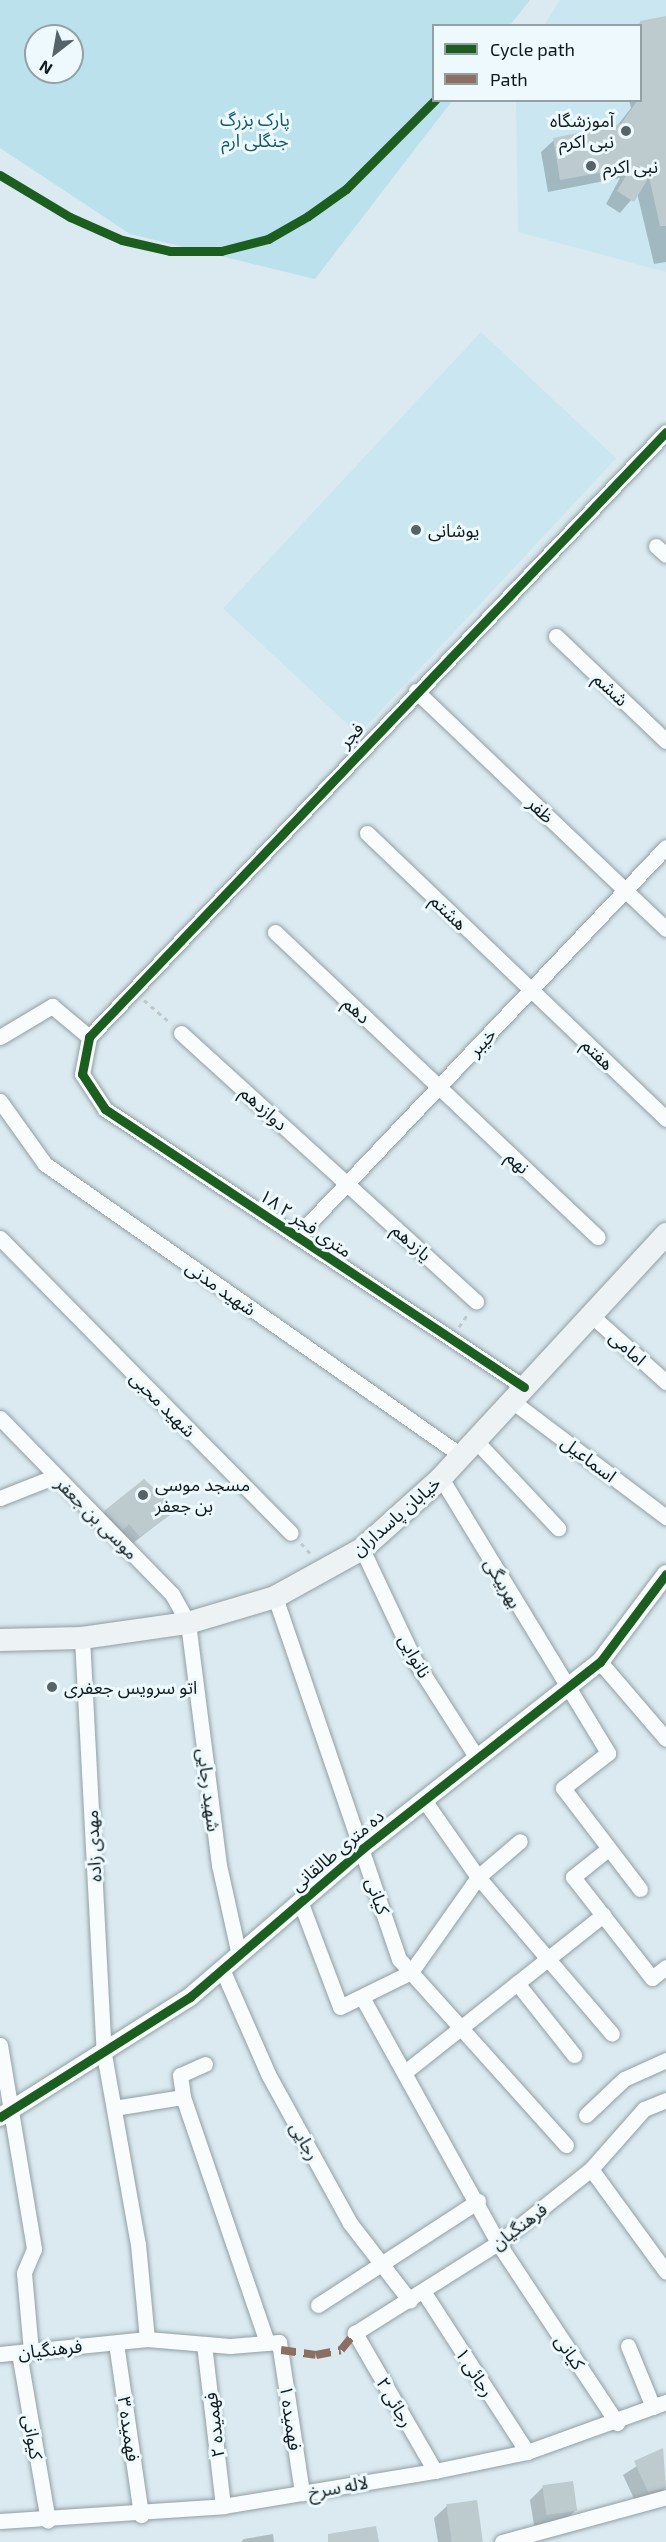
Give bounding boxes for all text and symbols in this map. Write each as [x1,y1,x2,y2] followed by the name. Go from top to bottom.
[24,24,84,84] north arrow
[432,24,642,102] legend
[490,38,575,60] text: Cycle path
[36,57,55,79] text: N
[490,68,528,90] text: Path
[220,109,290,152] park label: پارک بزرگ جنگلی ارم
[550,110,614,152] place label: آموزشگاه نبی اکرم
[619,124,633,138] marker: آموزشگاه نبی اکرم
[603,155,658,177] place label: نبی اکرم
[584,159,598,173] marker: نبی اکرم
[428,519,479,541] place label: یوشانی
[409,523,423,537] marker: یوشانی
[589,668,633,710] street label: ششم
[334,718,368,752] street label: فجر
[523,792,559,828] street label: ظفر
[426,889,472,935] street label: هشتم
[339,992,375,1028] street label: دهم
[464,1023,500,1061] street label: خیبر
[578,1034,618,1074] street label: هفتم
[236,1081,292,1135] street label: دوازدهم
[502,1146,534,1178] street label: نهم
[256,1184,356,1262] street label: ۱۸ متری فجر ۲
[388,1219,436,1265] street label: یازدهم
[182,1256,260,1320] street label: شهید مدنی
[605,1326,651,1370] street label: امامی
[126,1367,200,1441] street label: شهید محبی
[557,1431,621,1487] street label: اسماعیل
[51,1472,143,1564] street label: موسی بن جعفر
[347,1472,445,1560] street label: خیابان پاسداران
[155,1474,250,1516] place label: مسجد موسی بن جعفر
[136,1488,150,1502] marker: مسجد موسی بن جعفر
[480,1554,526,1612] street label: بهربیگی
[394,1631,436,1681] street label: نانوایی
[64,1676,197,1698] place label: اتو سرویس جعفری
[45,1680,59,1694] marker: اتو سرویس جعفری
[193,1747,225,1833] street label: شهید رجایی
[286,1805,388,1895] street label: ده متری طالقانی
[80,1809,106,1883] street label: مهدی زاده
[362,1875,394,1917] street label: کیانی
[286,2118,324,2164] street label: رجایی
[487,2198,551,2254] street label: فرهنگیان
[551,2330,589,2374] street label: کیانی
[17,2335,83,2363] street label: فرهنگیان
[451,2343,499,2401] street label: رجائی ۱
[372,2373,418,2431] street label: رجائی ۲
[276,2384,306,2452] street label: فهمیده ۱
[199,2391,229,2459] street label: فهمیده ۲
[114,2395,144,2463] street label: فهمیده ۳
[18,2413,48,2461] street label: کیوانی
[306,2471,370,2503] street label: لاله سرخ

